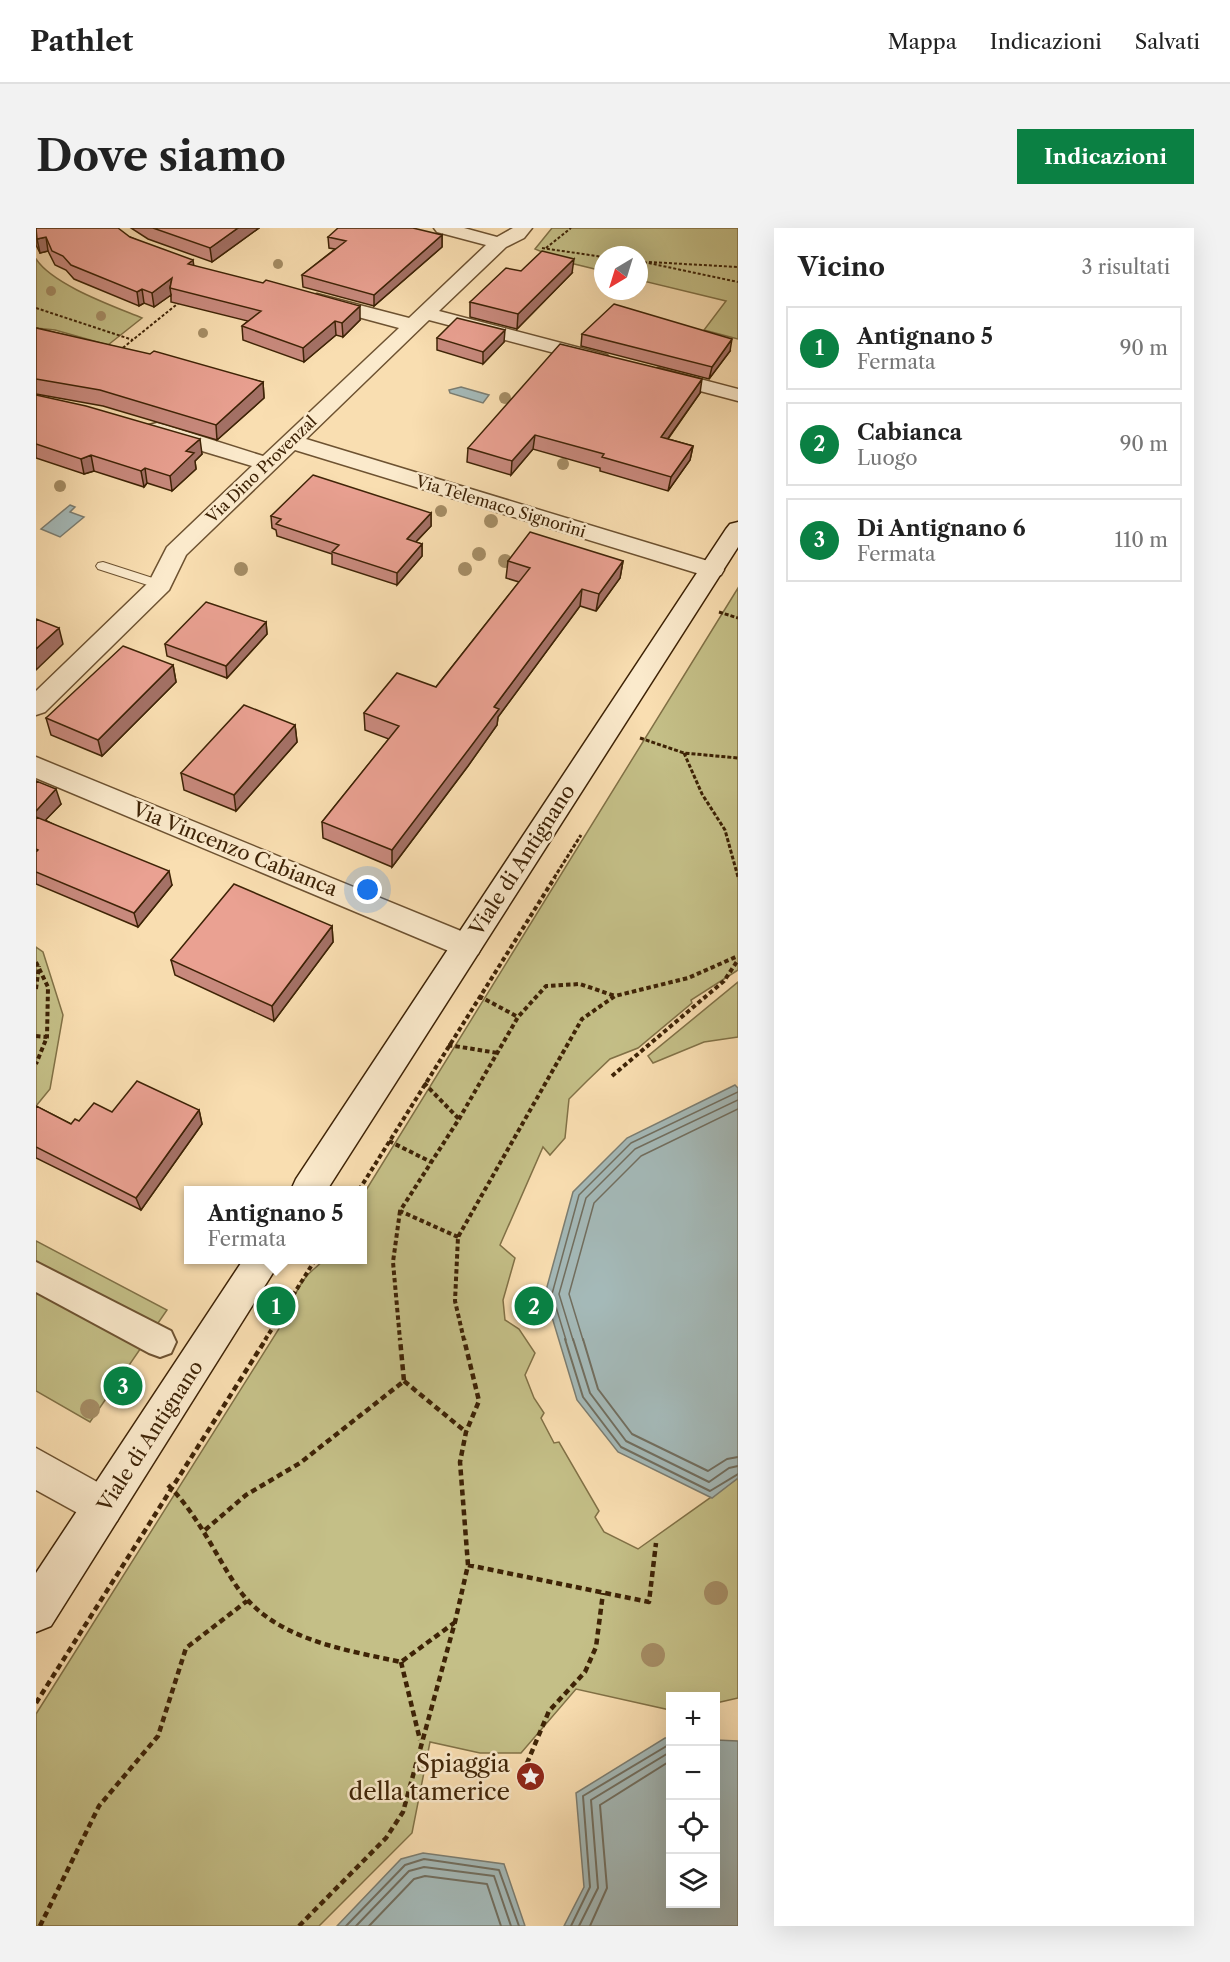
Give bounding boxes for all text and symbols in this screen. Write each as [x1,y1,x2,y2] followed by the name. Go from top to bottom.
[30,24,133,58] text: Pathlet
[888,29,957,54] text: Mappa
[990,29,1102,54] text: Indicazioni
[1135,29,1200,54] text: Salvati
[1017,129,1194,184] button: Indicazioni
[36,130,286,182] text: Dove siamo
[594,246,648,300] north arrow
[798,251,885,283] text: Vicino
[1081,255,1170,279] text: 3 risultati
[857,323,993,350] text: Antignano 5
[815,336,824,360] text: 1
[1120,336,1168,360] text: 90 m
[857,350,936,374] text: Fermata
[201,411,321,528] street label: Via Dino Provenzal
[857,419,962,446] text: Cabianca
[814,432,825,456] text: 2
[1120,432,1168,456] text: 90 m
[857,446,917,470] text: Luogo
[413,470,589,541] street label: Via Telemaco Signorini
[857,515,1026,542] text: Di Antignano 6
[814,528,825,552] text: 3
[1115,528,1168,552] text: 110 m
[857,542,936,566] text: Fermata
[464,780,580,941] street label: Viale di Antignano
[128,797,341,901] street label: Via Vincenzo Cabianca
[353,875,382,904] your location
[184,1186,367,1264] popup
[208,1200,343,1227] text: Antignano 5
[208,1227,286,1251] text: Fermata
[256,1284,296,1328] pin: 1
[514,1284,554,1328] pin: 2
[92,1356,208,1517] street label: Viale di Antignano
[104,1364,142,1408] pin: 3
[666,1692,720,1908] map controls
[666,1692,720,1746] button: +
[666,1746,720,1800] button: −
[349,1749,510,1806] place label: Spiaggia della tamerice
[515,1761,547,1793] place icon: Spiaggia della tamerice
[666,1800,720,1854] button: locate
[666,1854,720,1908] button: layers

